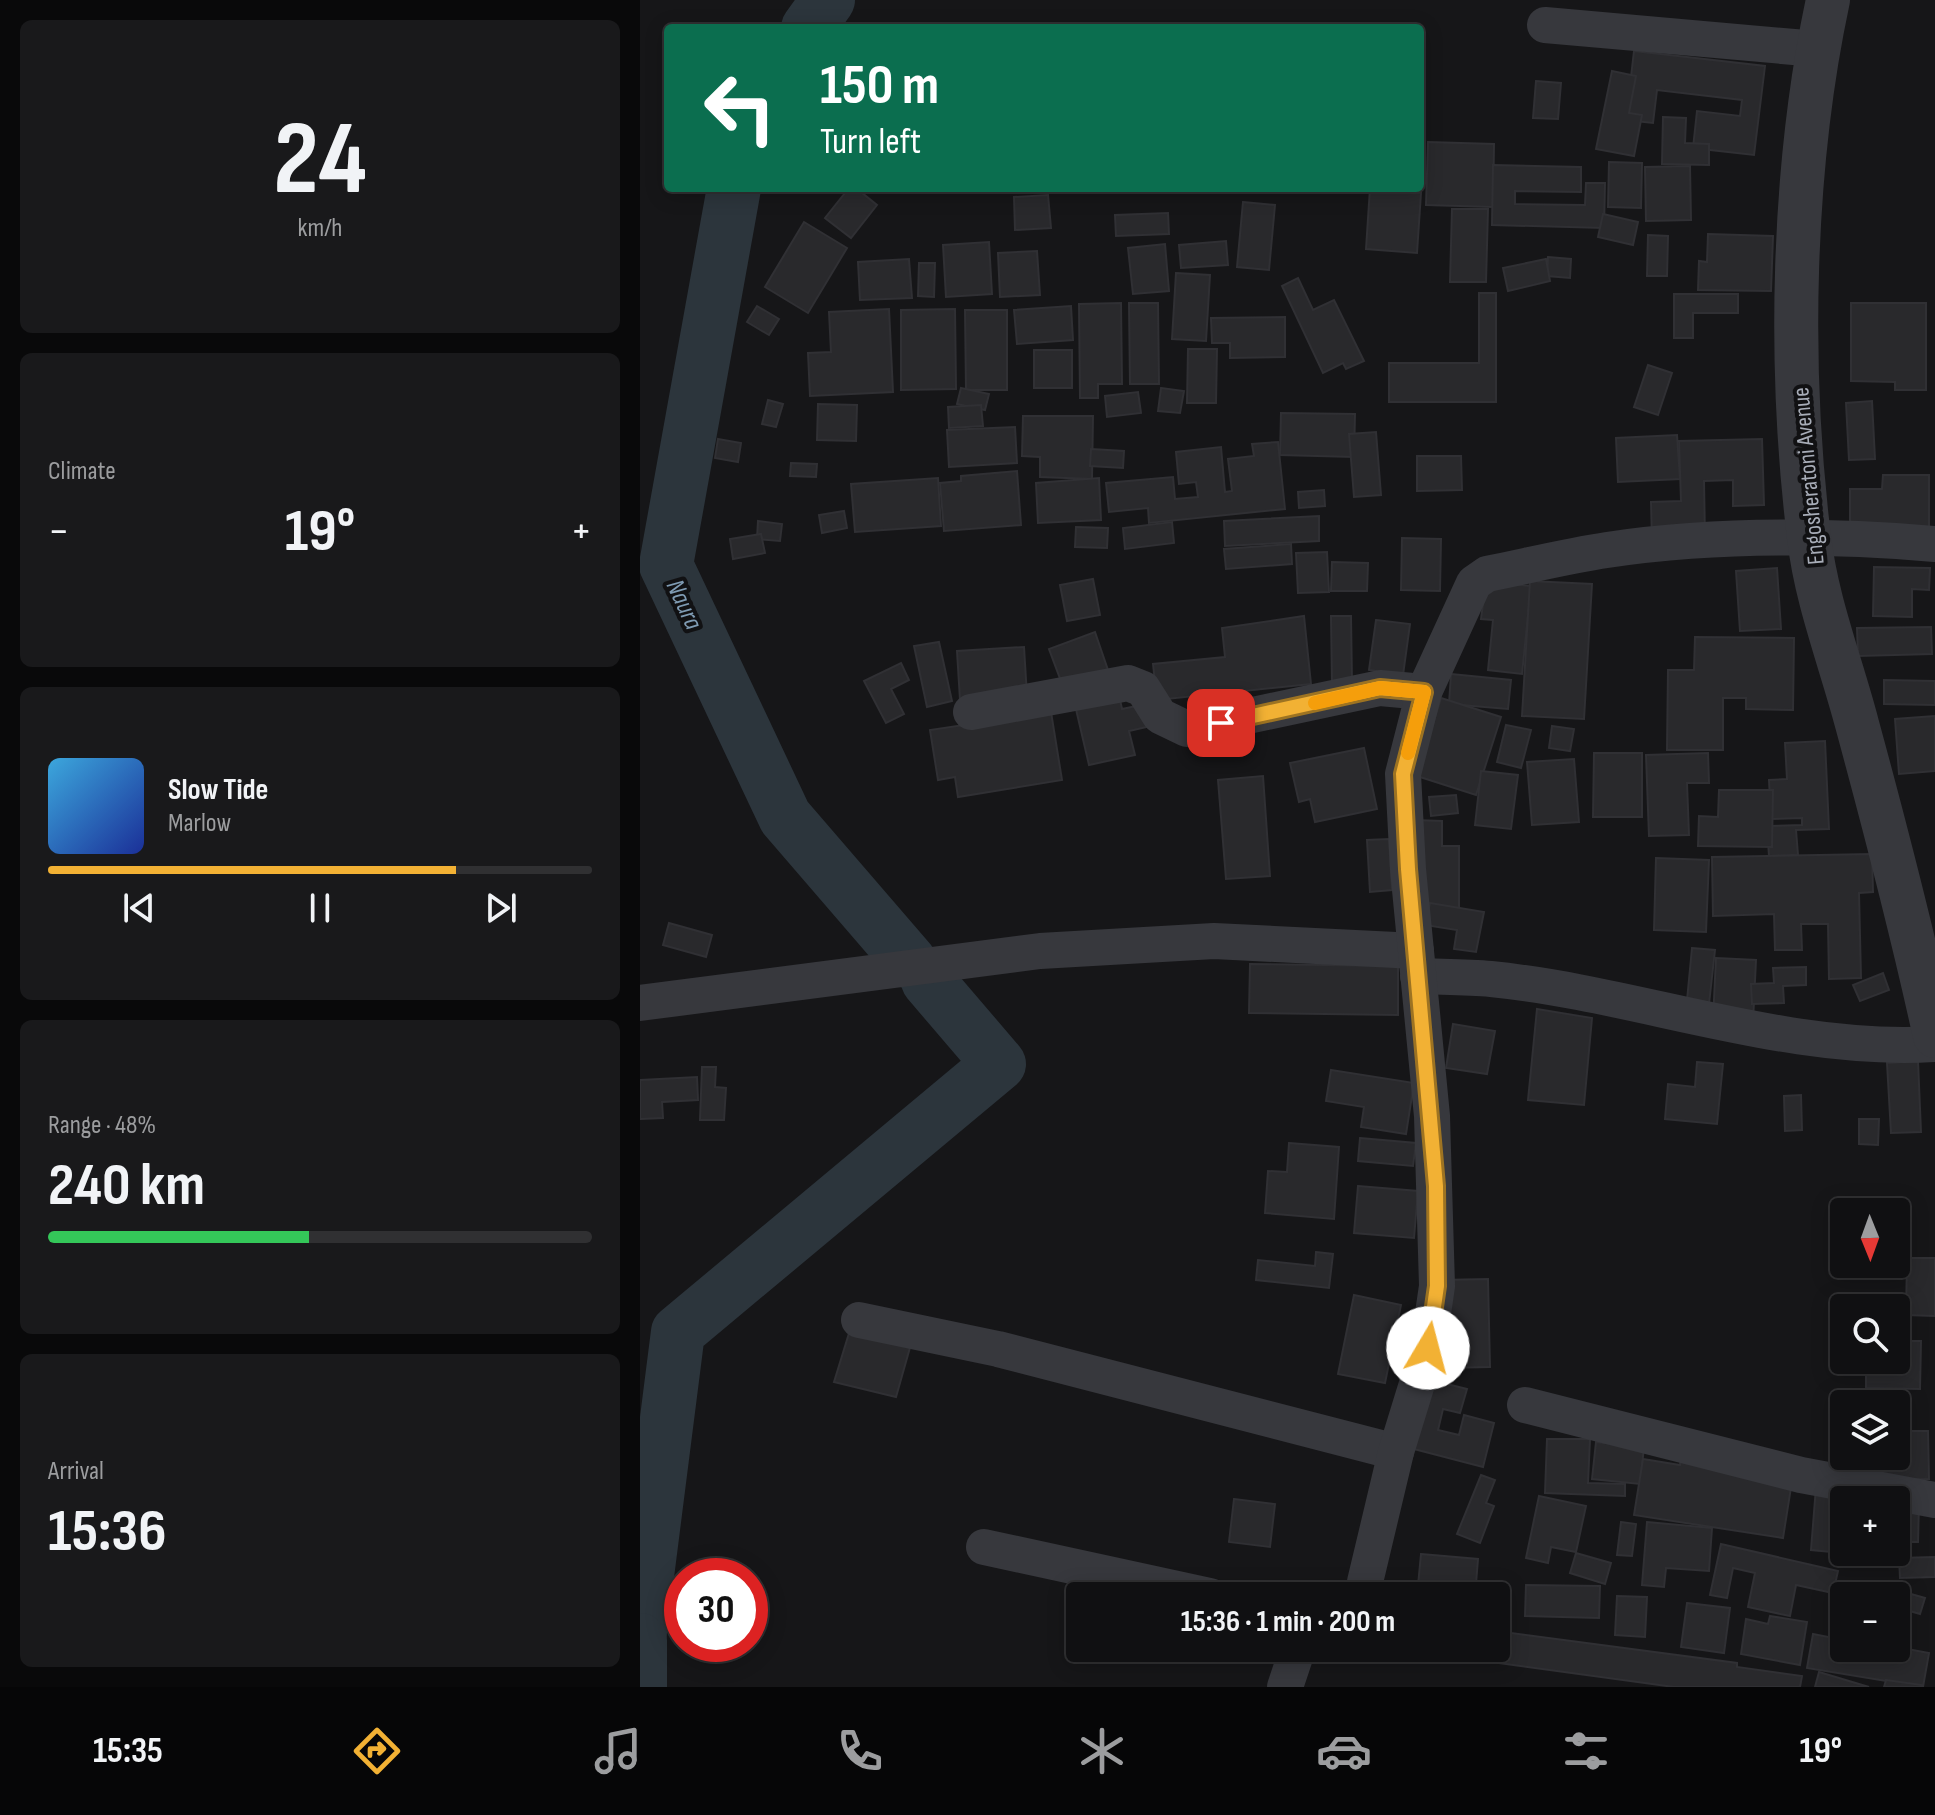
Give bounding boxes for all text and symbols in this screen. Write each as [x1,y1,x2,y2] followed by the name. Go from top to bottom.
[820,53,939,120] text: 150 m
[688,56,792,160] icon: left
[273,98,367,223] text: 24
[820,121,921,164] text: Turn left
[298,213,342,244] text: km/h
[1786,386,1831,566] street label: Engosheratoni Avenue
[48,456,116,487] text: Climate
[285,496,355,568] text: 19°
[48,505,70,558] text: −
[570,505,592,558] text: +
[659,575,709,635] water label: Naura
[1187,689,1255,757] pin
[1199,701,1243,745] icon: arrive
[168,772,268,808] text: Slow Tide
[168,808,231,839] text: Marlow
[117,886,161,930] icon: previous
[298,886,342,930] icon: pause
[479,886,523,930] icon: next
[48,1110,156,1141] text: Range · 48%
[48,1150,205,1222] text: 240 km
[1830,1198,1910,1278] north arrow
[1830,1198,1910,1662] map controls
[1830,1294,1910,1374] button: search
[1386,1306,1470,1390] position arrow
[1830,1390,1910,1470] button: layers
[48,1456,104,1487] text: Arrival
[1830,1486,1910,1566] button: +
[48,1496,166,1568] text: 15:36
[664,1558,768,1662] speed limit sign: 30
[1830,1582,1910,1662] button: −
[1181,1604,1395,1640] text: 15:36 · 1 min · 200 m
[349,1723,405,1779] icon: directions
[590,1723,646,1779] icon: music
[832,1723,888,1779] icon: phone
[1074,1723,1130,1779] icon: climate
[1316,1723,1372,1779] icon: car
[1558,1723,1614,1779] icon: filters
[93,1730,163,1773] text: 15:35
[1800,1730,1842,1773] text: 19°

